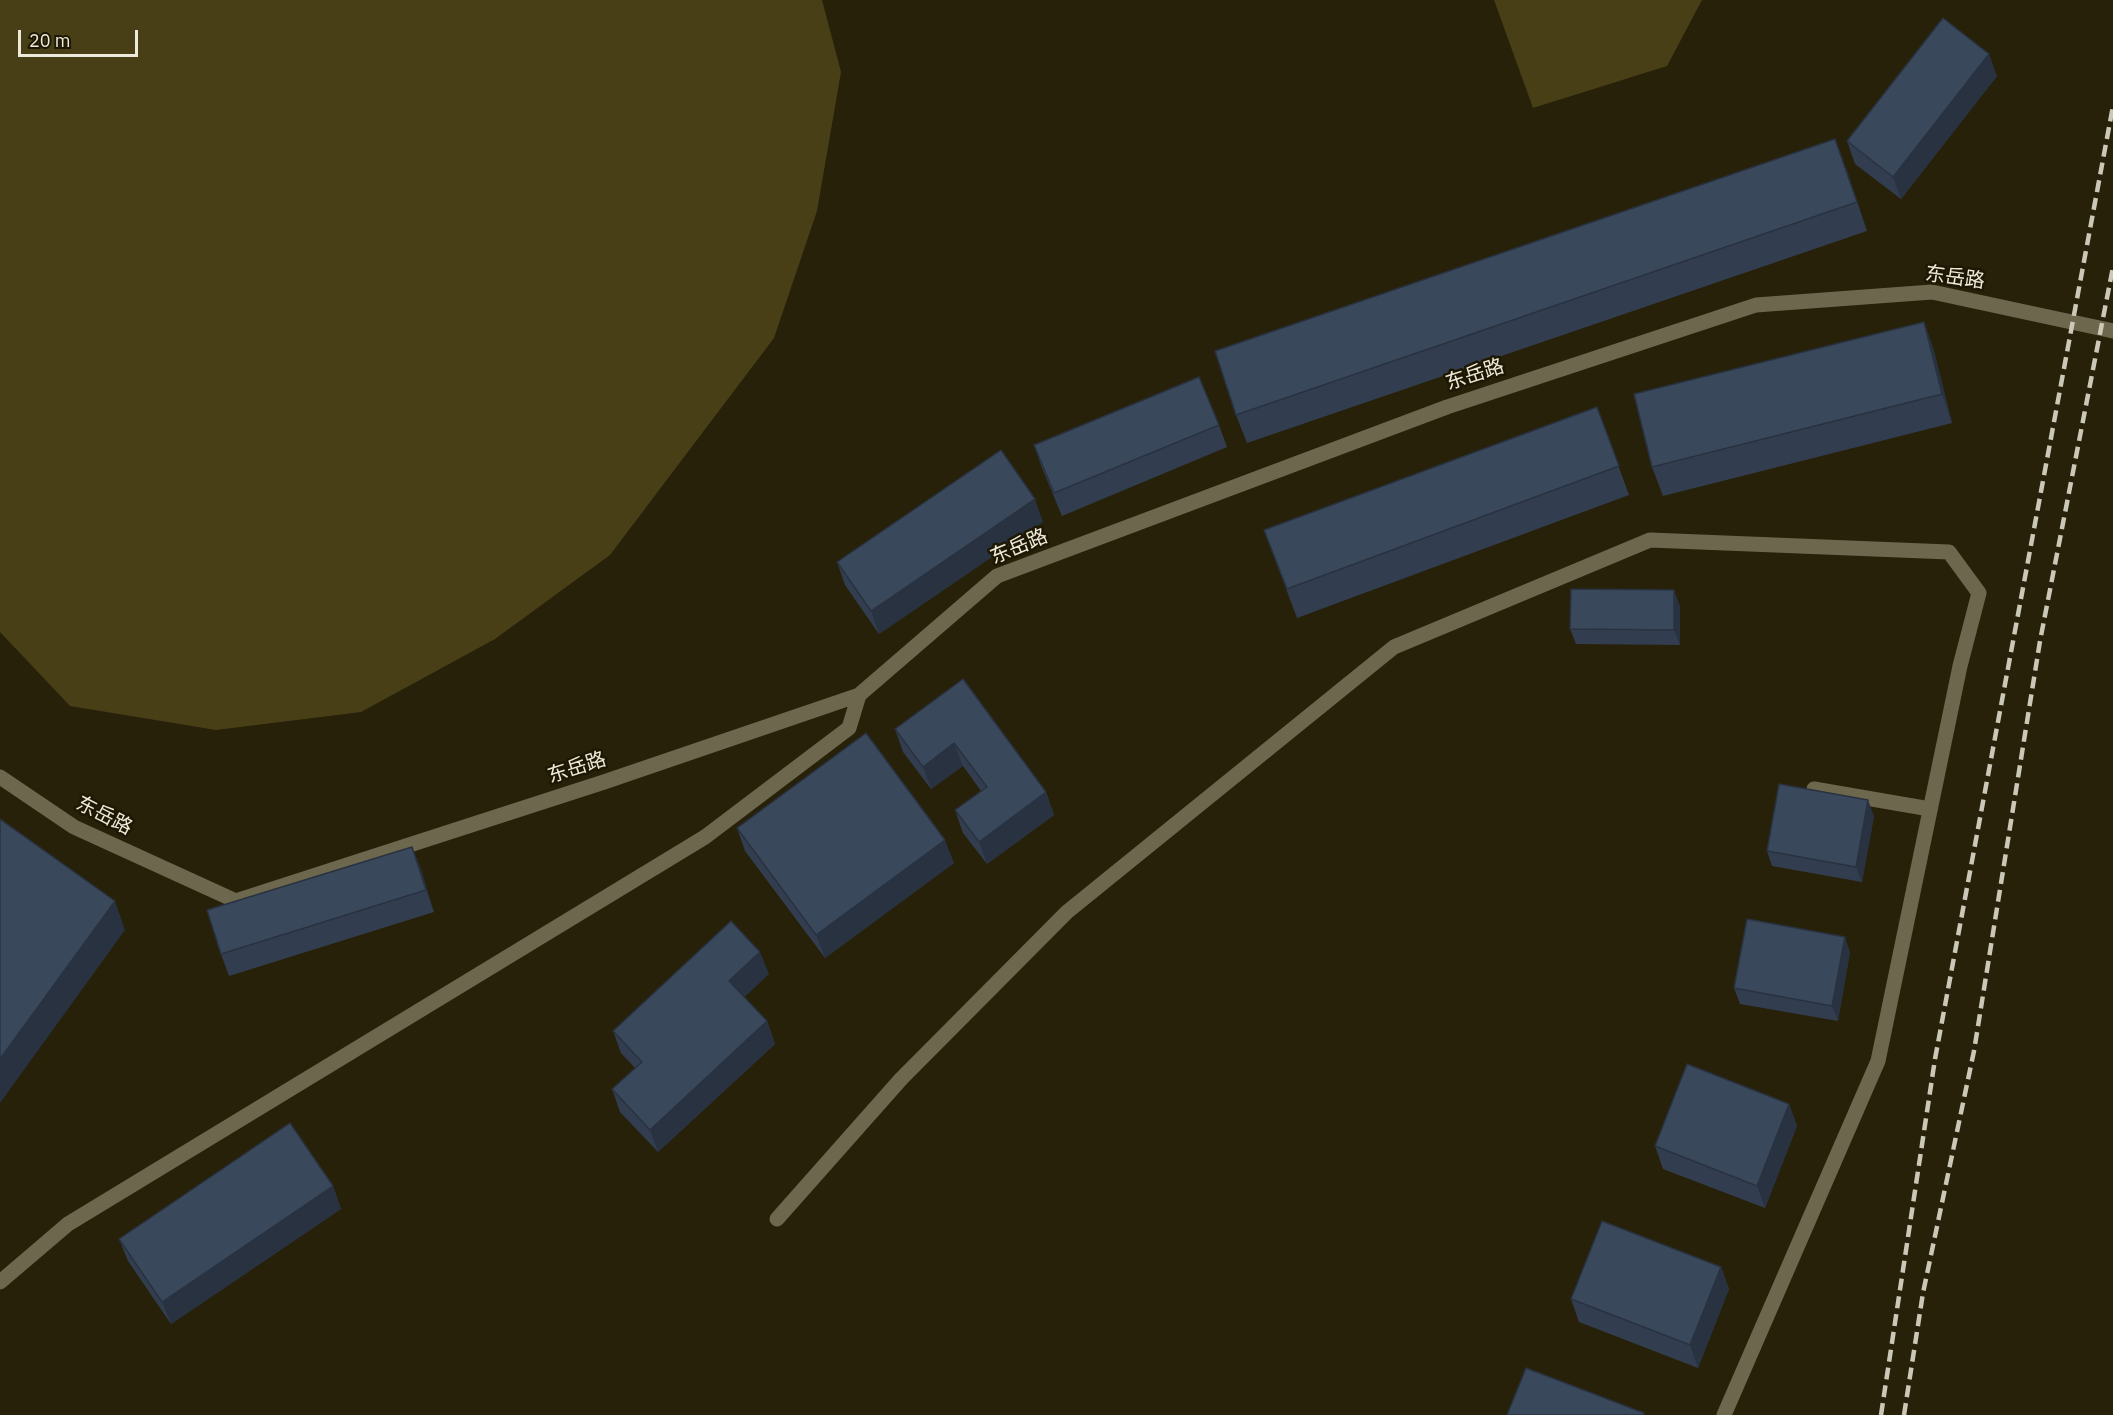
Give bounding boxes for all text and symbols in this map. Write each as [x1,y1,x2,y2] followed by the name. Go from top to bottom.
[21,18,141,56] scale bar
[29,29,71,52] text: 20 m
[1924,262,1986,294] street label: 东岳路
[1443,354,1507,396] street label: 东岳路
[987,524,1051,570] street label: 东岳路
[545,747,609,789] street label: 东岳路
[72,792,136,840] street label: 东岳路

